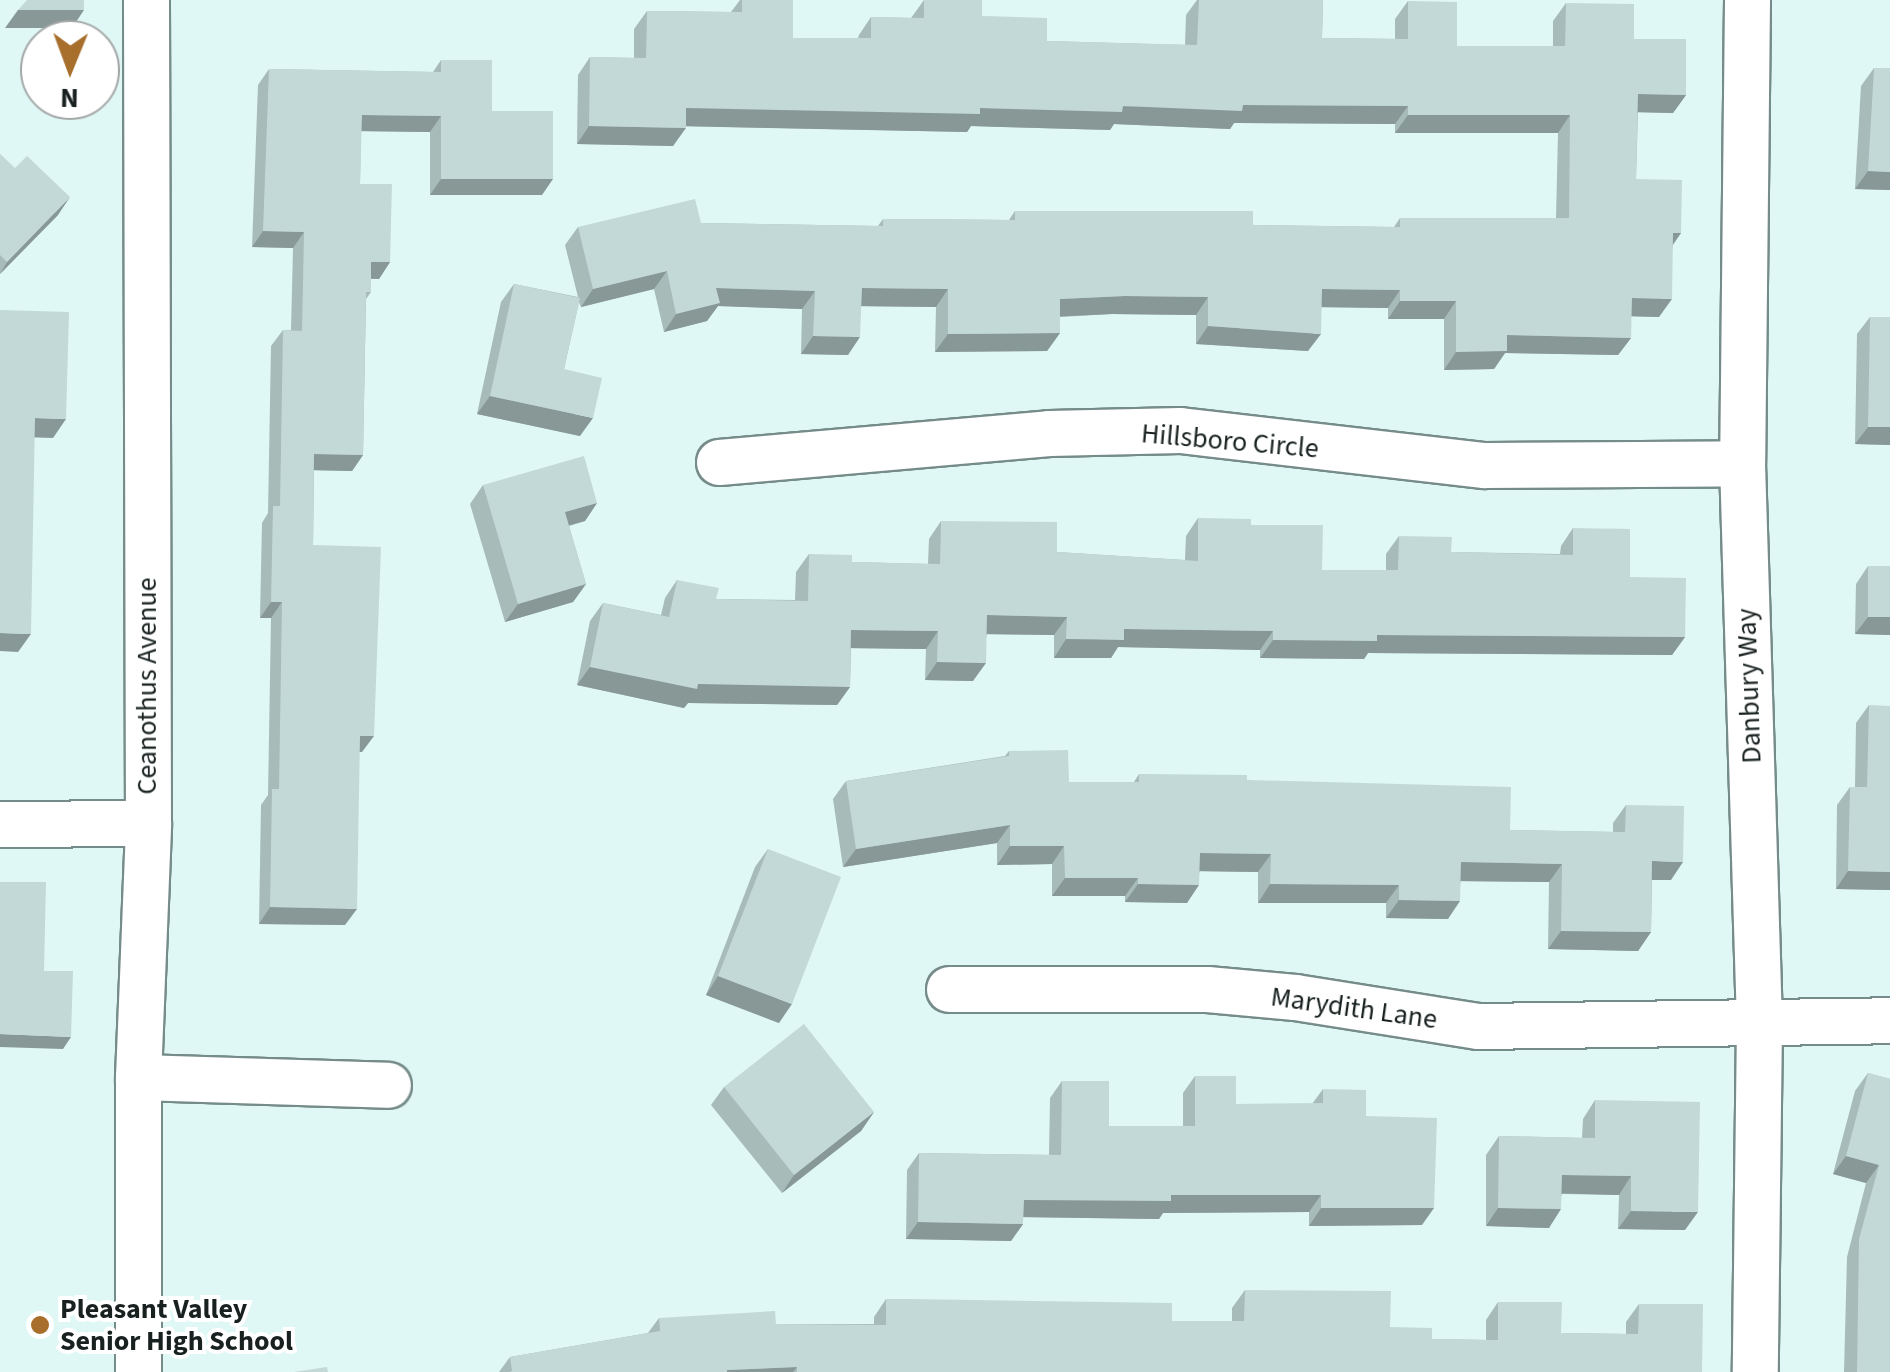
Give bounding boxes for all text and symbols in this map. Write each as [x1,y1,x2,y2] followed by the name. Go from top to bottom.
[20,20,120,120] north arrow
[60,78,79,118] text: N
[1140,417,1320,465] street label: Hillsboro Circle
[130,577,164,795] street label: Ceanothus Avenue
[1730,608,1768,764] street label: Danbury Way
[1269,980,1439,1036] street label: Marydith Lane
[60,1292,293,1358] place label: Pleasant Valley Senior High School
[29,1314,51,1336] marker: Pleasant Valley Senior High School

